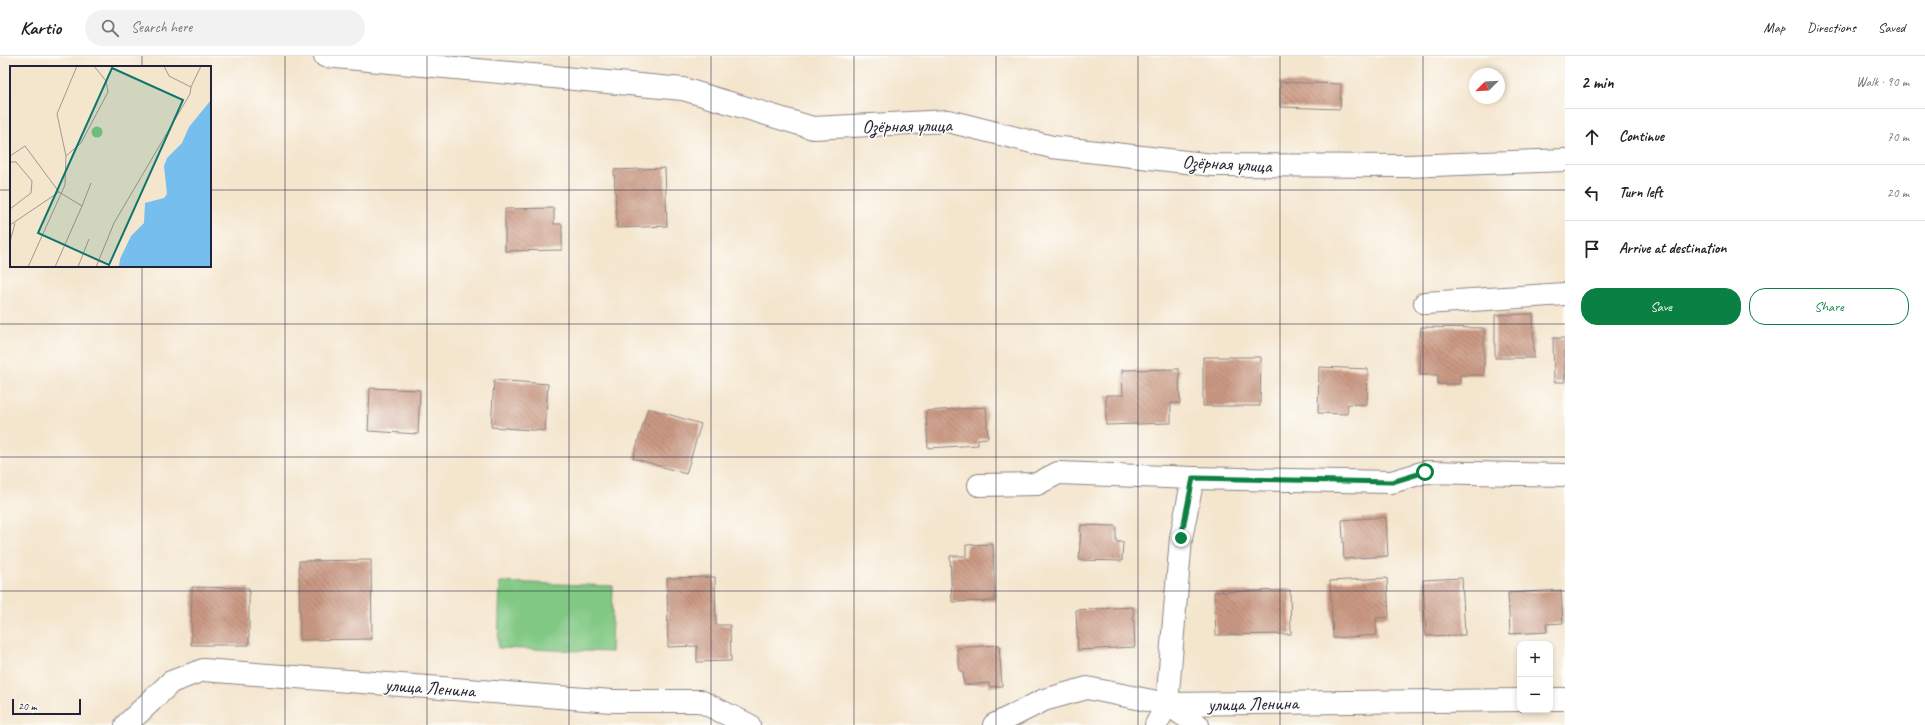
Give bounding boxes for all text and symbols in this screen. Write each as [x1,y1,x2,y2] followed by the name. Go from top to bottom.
[85,10,365,46] search box
[20,16,61,40] text: Kartio
[99,17,121,39] icon: search
[131,18,192,37] text: Search here
[1764,19,1785,36] text: Map
[1807,19,1856,36] text: Directions
[1878,19,1905,36] text: Saved
[10,66,211,267] inset map
[1469,68,1505,104] north arrow
[1581,72,1614,93] text: 2 min
[1856,74,1909,90] text: Walk · 90 m
[862,113,953,139] street label: Озёрная улица
[1581,126,1603,148] icon: ahead
[1619,127,1664,146] text: Continue
[1887,129,1909,145] text: 70 m
[1182,150,1274,178] street label: Озёрная улица
[1581,182,1603,204] icon: left
[1619,183,1662,202] text: Turn left
[1887,185,1909,201] text: 20 m
[1581,238,1603,260] icon: arrive
[1619,239,1726,258] text: Arrive at destination
[1581,288,1741,325] button: Save
[1749,288,1909,325] button: Share
[1416,463,1434,481] route start
[1172,529,1190,547] route end
[1517,641,1553,713] map controls
[1517,641,1553,677] button: +
[383,673,478,703] street label: улица Ленина
[1517,677,1553,713] button: −
[1207,691,1301,717] street label: улица Ленина
[12,697,81,716] scale bar
[18,699,37,713] text: 20 m

